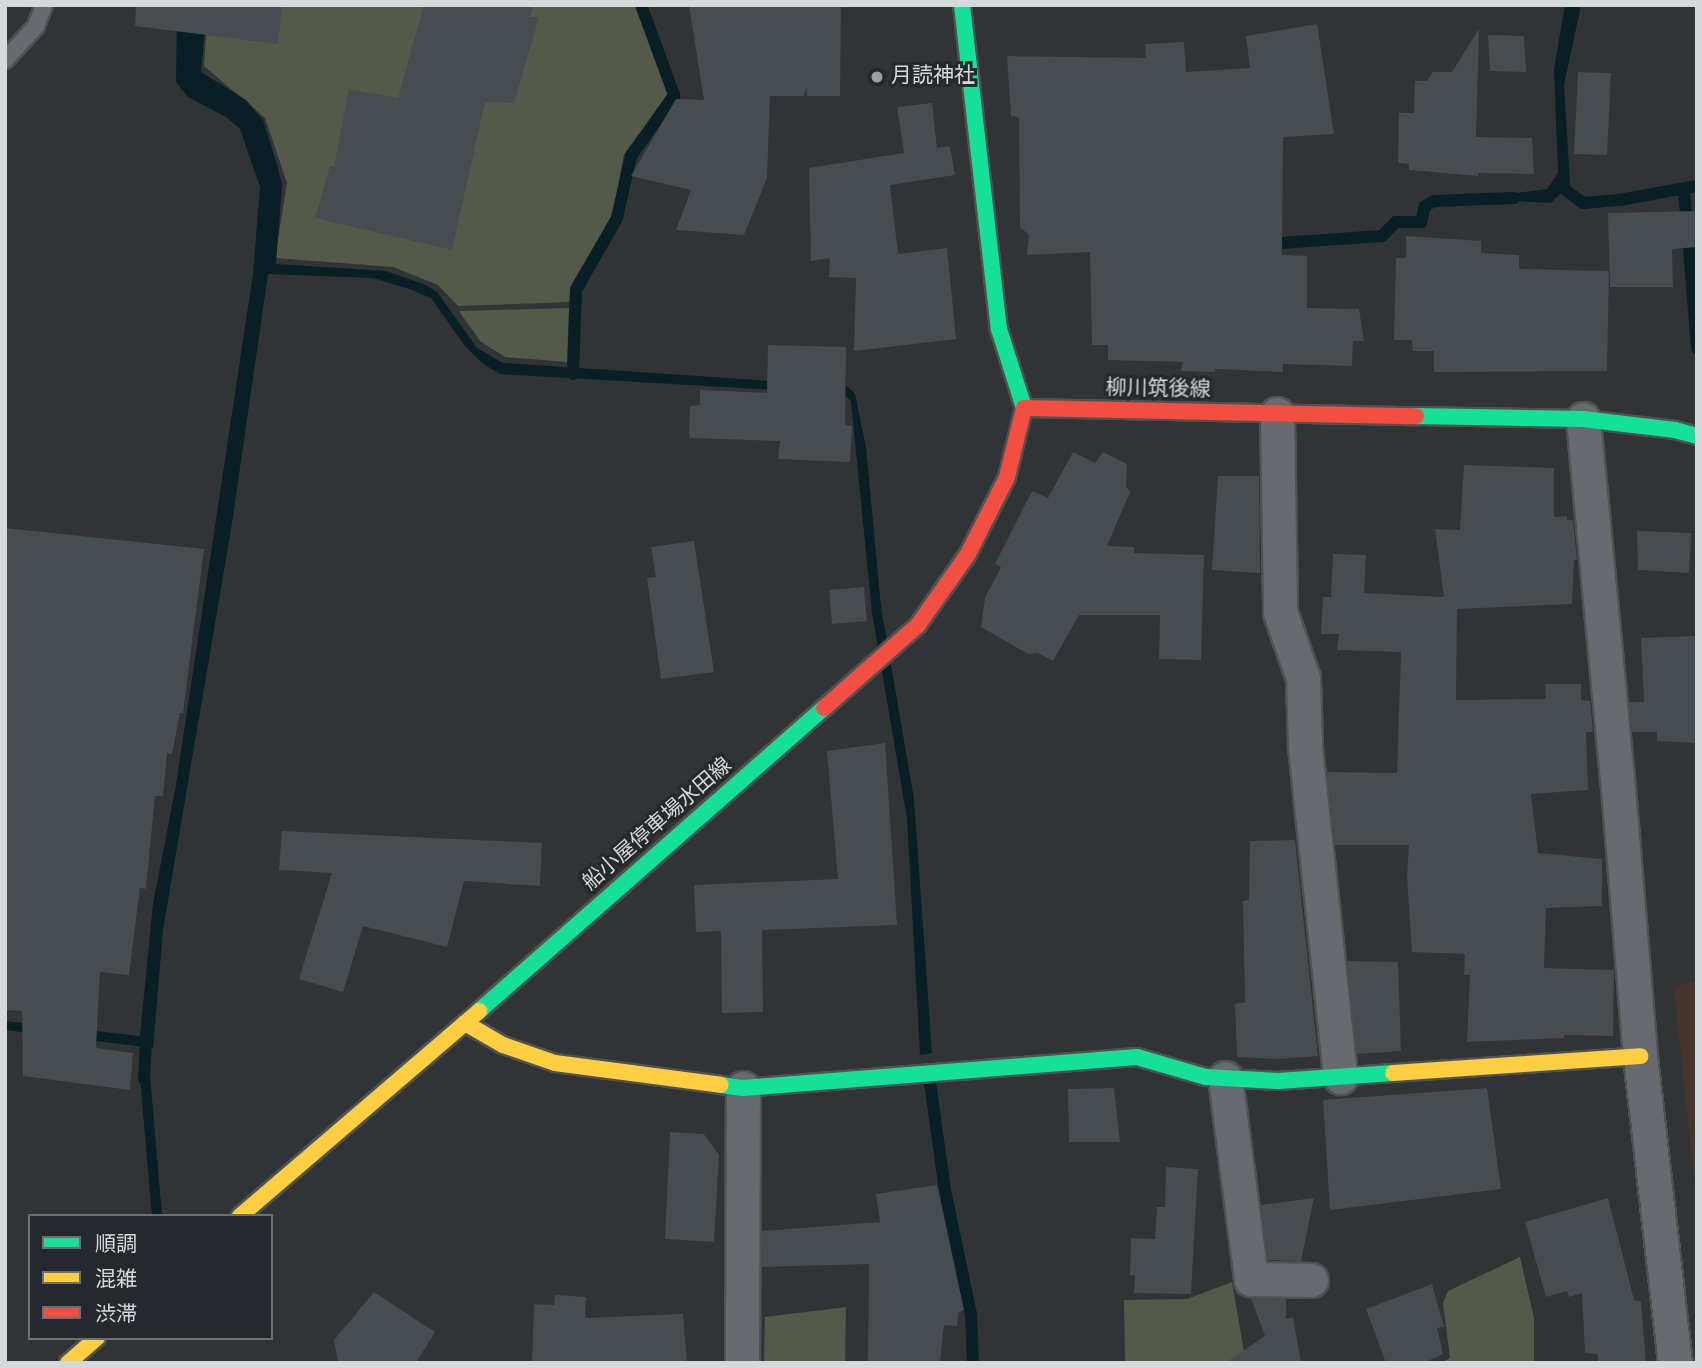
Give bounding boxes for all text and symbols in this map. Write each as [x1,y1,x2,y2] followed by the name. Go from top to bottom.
[891,64,975,90] place label: 月読神社
[869,69,885,85] marker: 月読神社
[1105,376,1211,404] street label: 柳川筑後線
[578,753,738,897] street label: 船小屋停車場水田線
[28,1214,273,1340] legend
[95,1232,137,1259] text: 順調
[95,1267,137,1294] text: 混雑
[95,1302,137,1329] text: 渋滞

